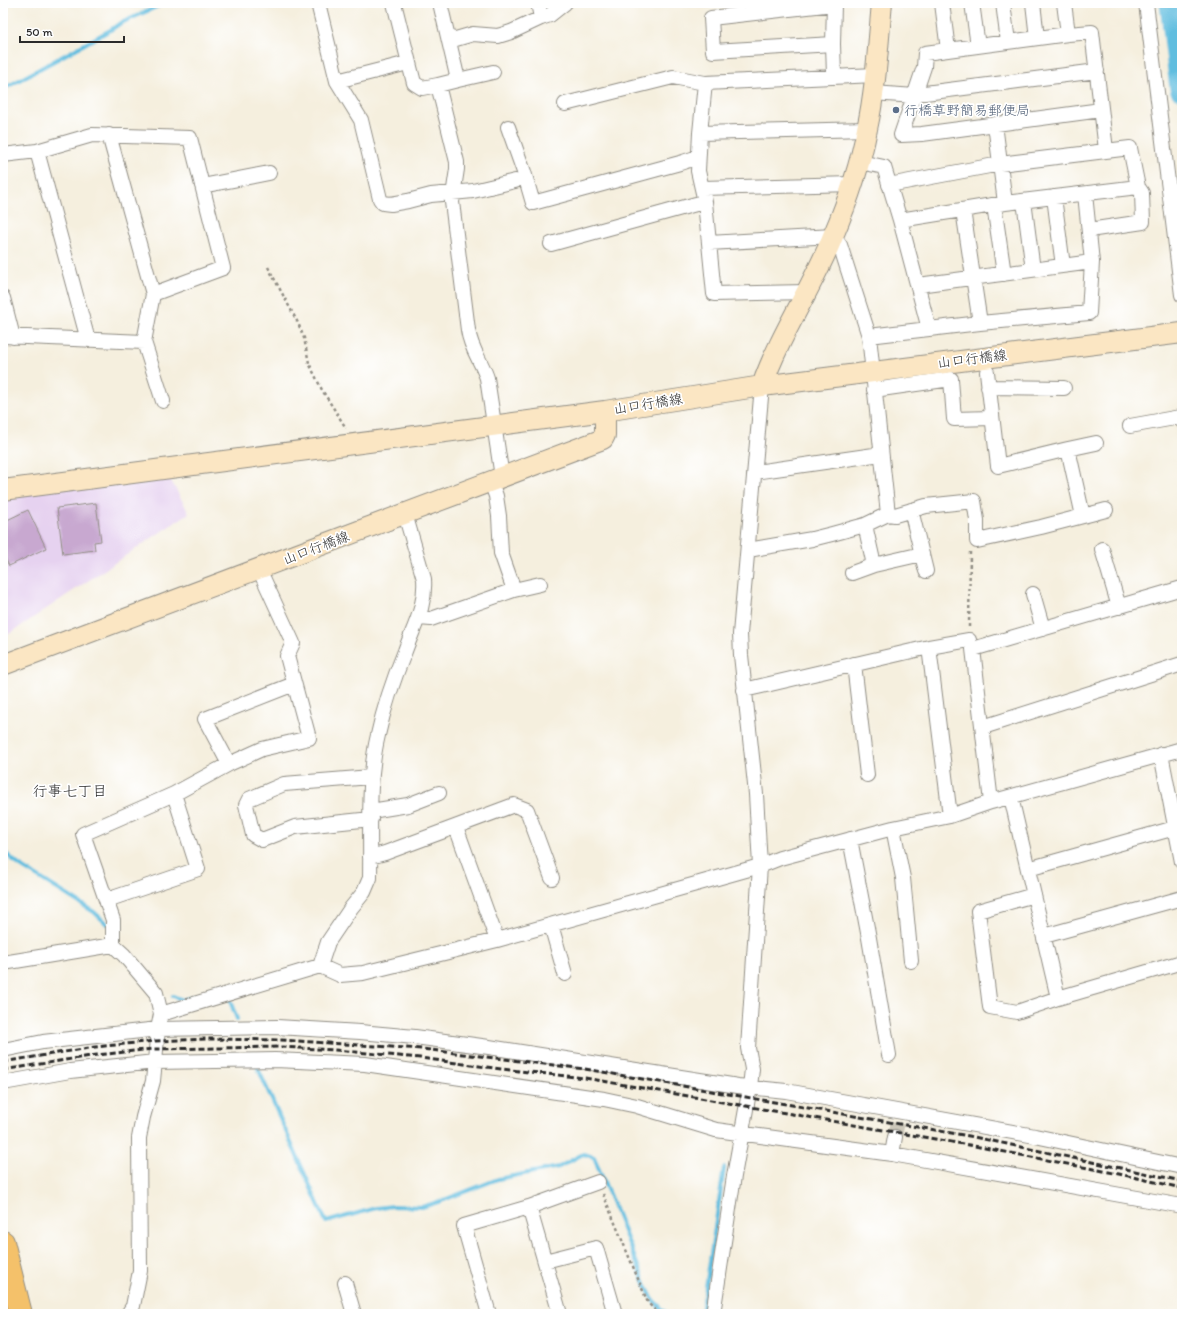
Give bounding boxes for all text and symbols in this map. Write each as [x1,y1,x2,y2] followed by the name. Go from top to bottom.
[20,18,124,44] scale bar
[26,25,52,39] text: 50 m
[904,102,1030,119] place label: 行橋草野簡易郵便局
[891,105,901,115] marker: 行橋草野簡易郵便局
[936,346,1008,372] street label: 山口行橋線
[612,390,684,418] street label: 山口行橋線
[280,528,352,568] street label: 山口行橋線
[32,782,108,800] district label: 行事七丁目

